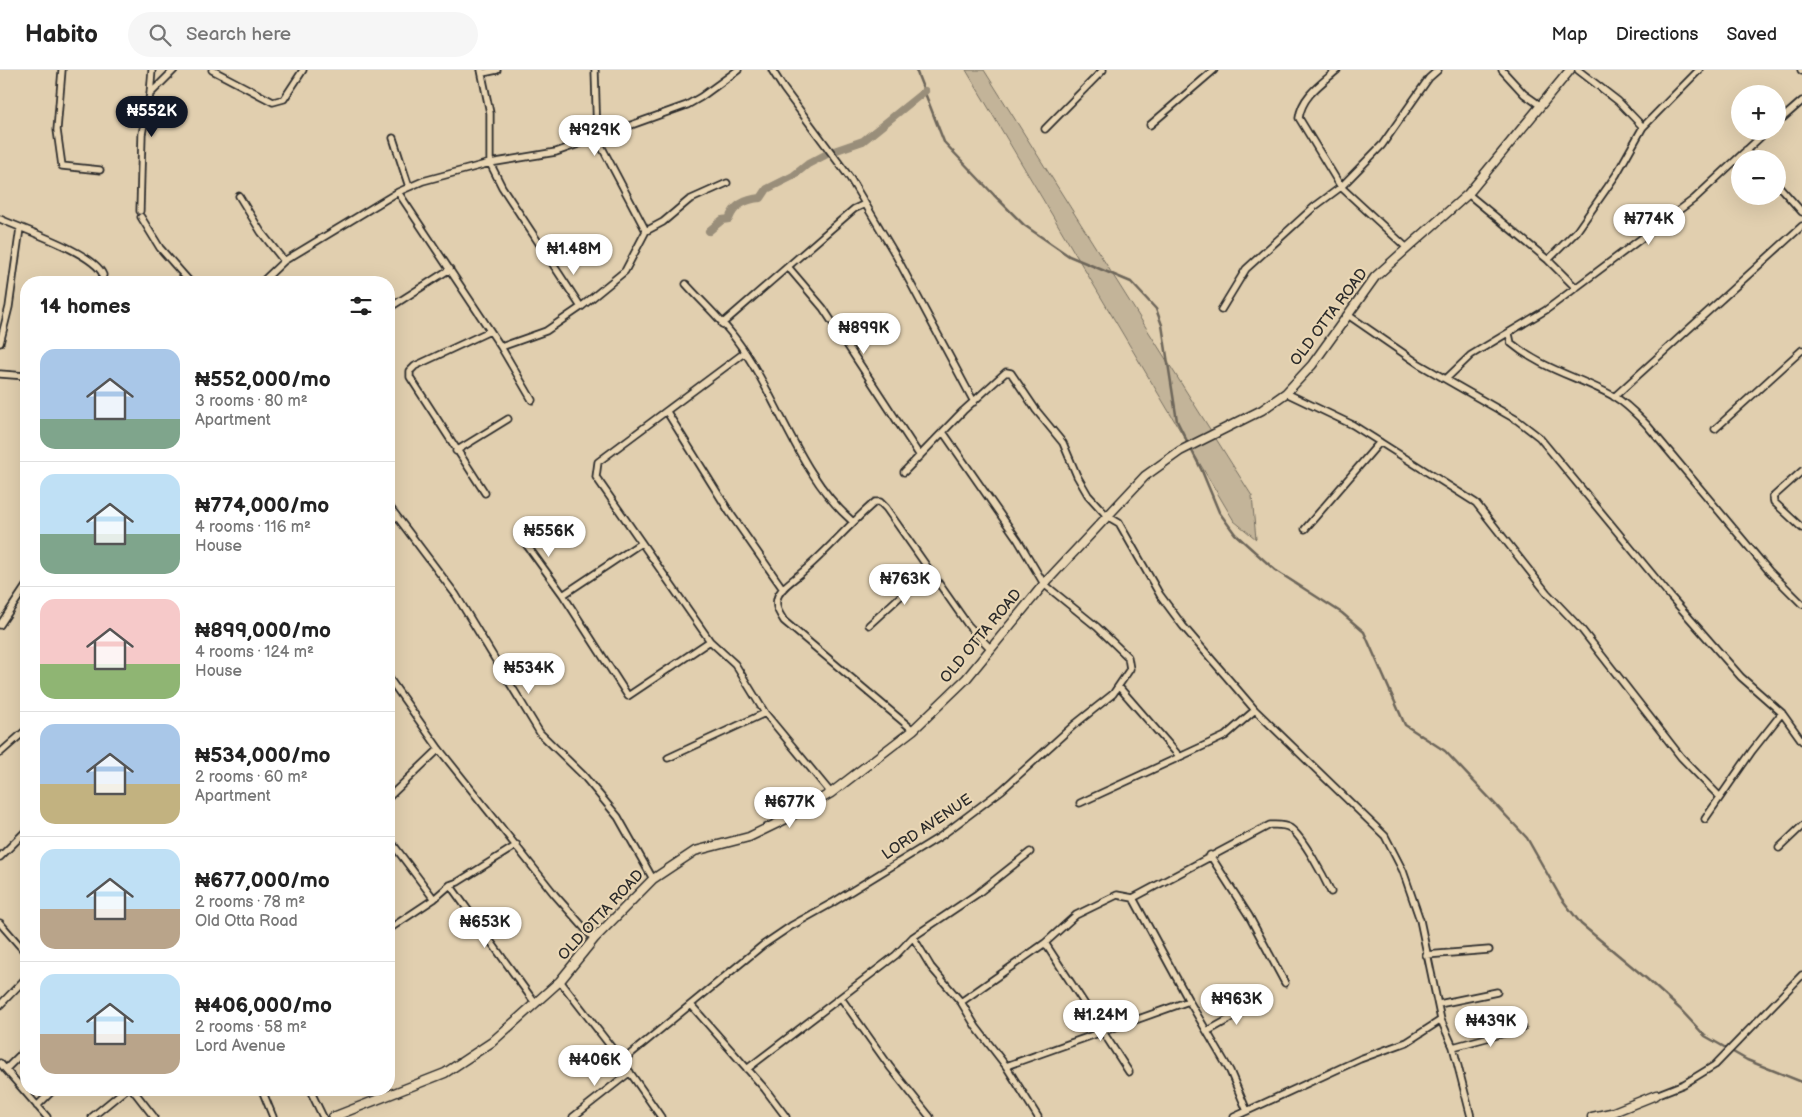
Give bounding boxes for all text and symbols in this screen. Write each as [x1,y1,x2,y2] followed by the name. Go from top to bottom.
[128,12,478,57] search box
[25,20,98,49] text: Habito
[146,21,174,49] icon: search
[186,23,291,46] text: Search here
[1552,24,1588,45] text: Map
[1616,24,1698,45] text: Directions
[1726,24,1777,45] text: Saved
[1731,85,1786,205] map controls
[1731,85,1786,140] button: +
[117,96,187,138] pin: ₦552K
[127,102,177,121] text: ₦552K
[560,114,630,157] pin: ₦929K
[570,121,620,140] text: ₦929K
[1731,150,1786,205] button: −
[1614,204,1684,246] pin: ₦774K
[1624,210,1674,229] text: ₦774K
[533,234,615,276] pin: ₦1.48M
[547,240,601,259] text: ₦1.48M
[1286,264,1372,370] street label: OLD OTTA ROAD
[347,292,375,320] icon: filters
[40,294,131,319] text: 14 homes
[829,312,899,355] pin: ₦899K
[839,319,889,338] text: ₦899K
[195,367,331,392] text: ₦552,000/mo
[80,369,140,429] icon: home
[195,392,308,411] text: 3 rooms · 80 m²
[195,411,271,430] text: Apartment
[195,493,329,518] text: ₦774,000/mo
[80,494,140,554] icon: home
[514,516,584,558] pin: ₦556K
[195,518,311,537] text: 4 rooms · 116 m²
[524,522,574,541] text: ₦556K
[195,537,242,556] text: House
[870,564,940,606] pin: ₦763K
[880,570,930,589] text: ₦763K
[936,585,1026,687] street label: OLD OTTA ROAD
[195,618,331,643] text: ₦899,000/mo
[80,619,140,679] icon: home
[195,643,314,662] text: 4 rooms · 124 m²
[494,652,564,695] pin: ₦534K
[504,659,554,678] text: ₦534K
[195,662,242,681] text: House
[195,743,331,768] text: ₦534,000/mo
[80,744,140,804] icon: home
[195,768,308,787] text: 2 rooms · 60 m²
[755,786,825,829] pin: ₦677K
[195,787,271,806] text: Apartment
[878,790,976,864] street label: LORD AVENUE
[765,793,815,812] text: ₦677K
[554,866,648,964] street label: OLD OTTA ROAD
[195,868,330,893] text: ₦677,000/mo
[80,869,140,929] icon: home
[195,893,305,912] text: 2 rooms · 78 m²
[450,906,520,949] pin: ₦653K
[195,912,298,931] text: Old Otta Road
[460,913,510,932] text: ₦653K
[1202,984,1272,1026] pin: ₦963K
[1212,990,1262,1009] text: ₦963K
[195,993,332,1018] text: ₦406,000/mo
[80,994,140,1054] icon: home
[1060,1000,1142,1042] pin: ₦1.24M
[1074,1006,1128,1025] text: ₦1.24M
[1456,1006,1526,1048] pin: ₦439K
[1466,1012,1516,1031] text: ₦439K
[195,1018,307,1037] text: 2 rooms · 58 m²
[195,1037,285,1056] text: Lord Avenue
[560,1044,630,1087] pin: ₦406K
[569,1051,621,1070] text: ₦406K

